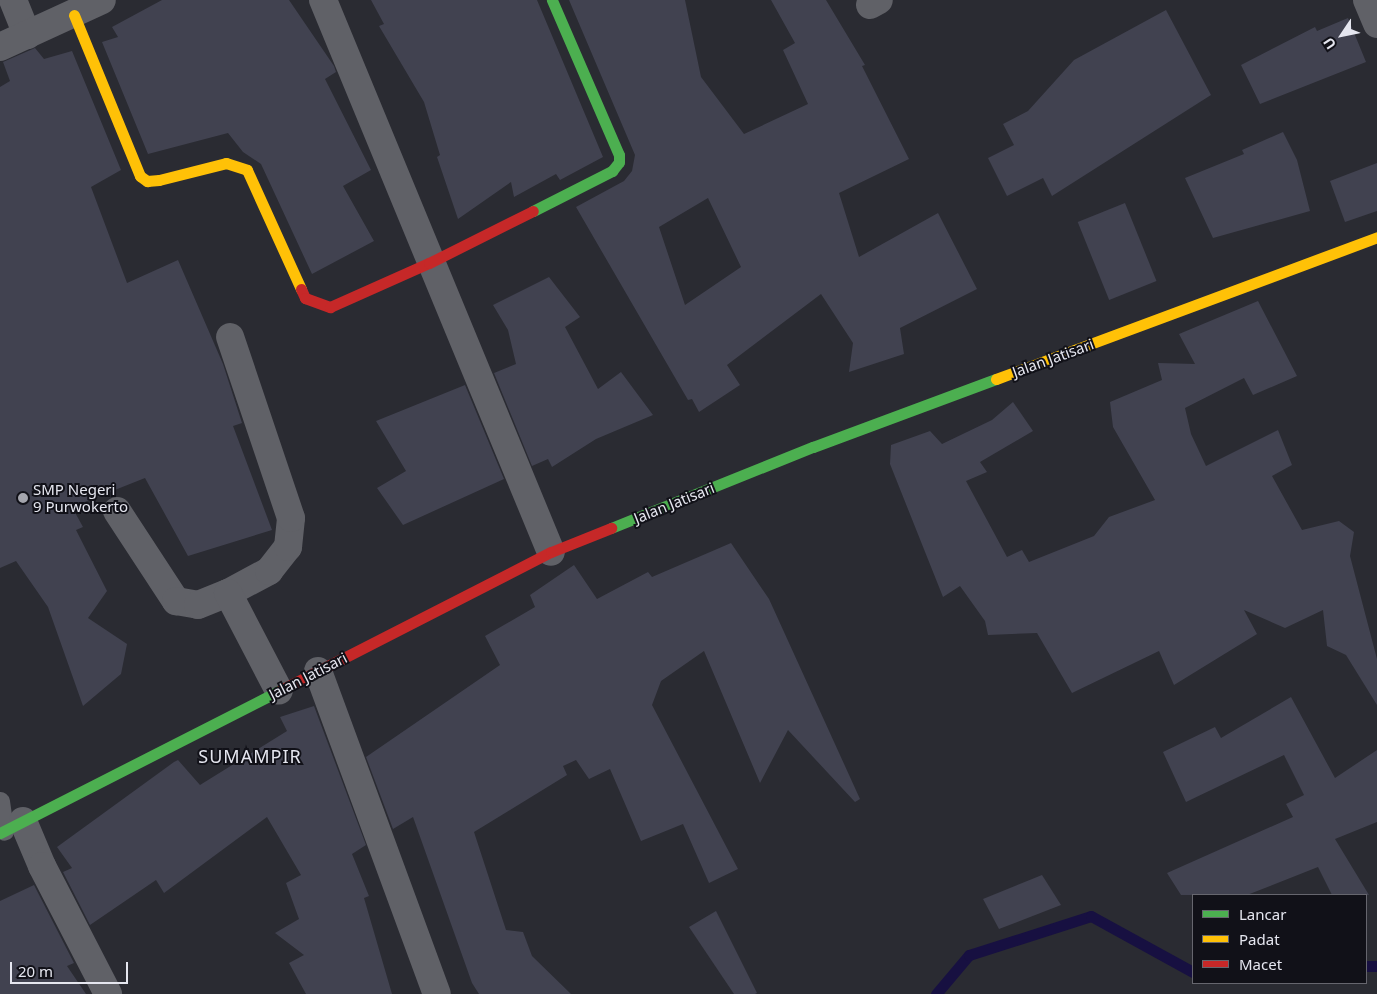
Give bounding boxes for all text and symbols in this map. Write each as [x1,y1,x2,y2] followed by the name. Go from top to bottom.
[1317,10,1367,60] north arrow
[1318,34,1340,53] text: U
[1010,335,1096,381] street label: Jalan Jatisari
[631,479,717,527] street label: Jalan Jatisari
[33,480,128,515] place label: SMP Negeri 9 Purwokerto
[17,492,29,504] marker: SMP Negeri 9 Purwokerto
[266,649,350,703] street label: Jalan Jatisari
[197,745,303,767] district label: SUMAMPIR
[1192,894,1367,984] legend
[1239,904,1286,924] text: Lancar
[1239,929,1280,949] text: Padat
[12,952,130,984] scale bar
[1239,954,1282,974] text: Macet
[18,961,53,981] text: 20 m

